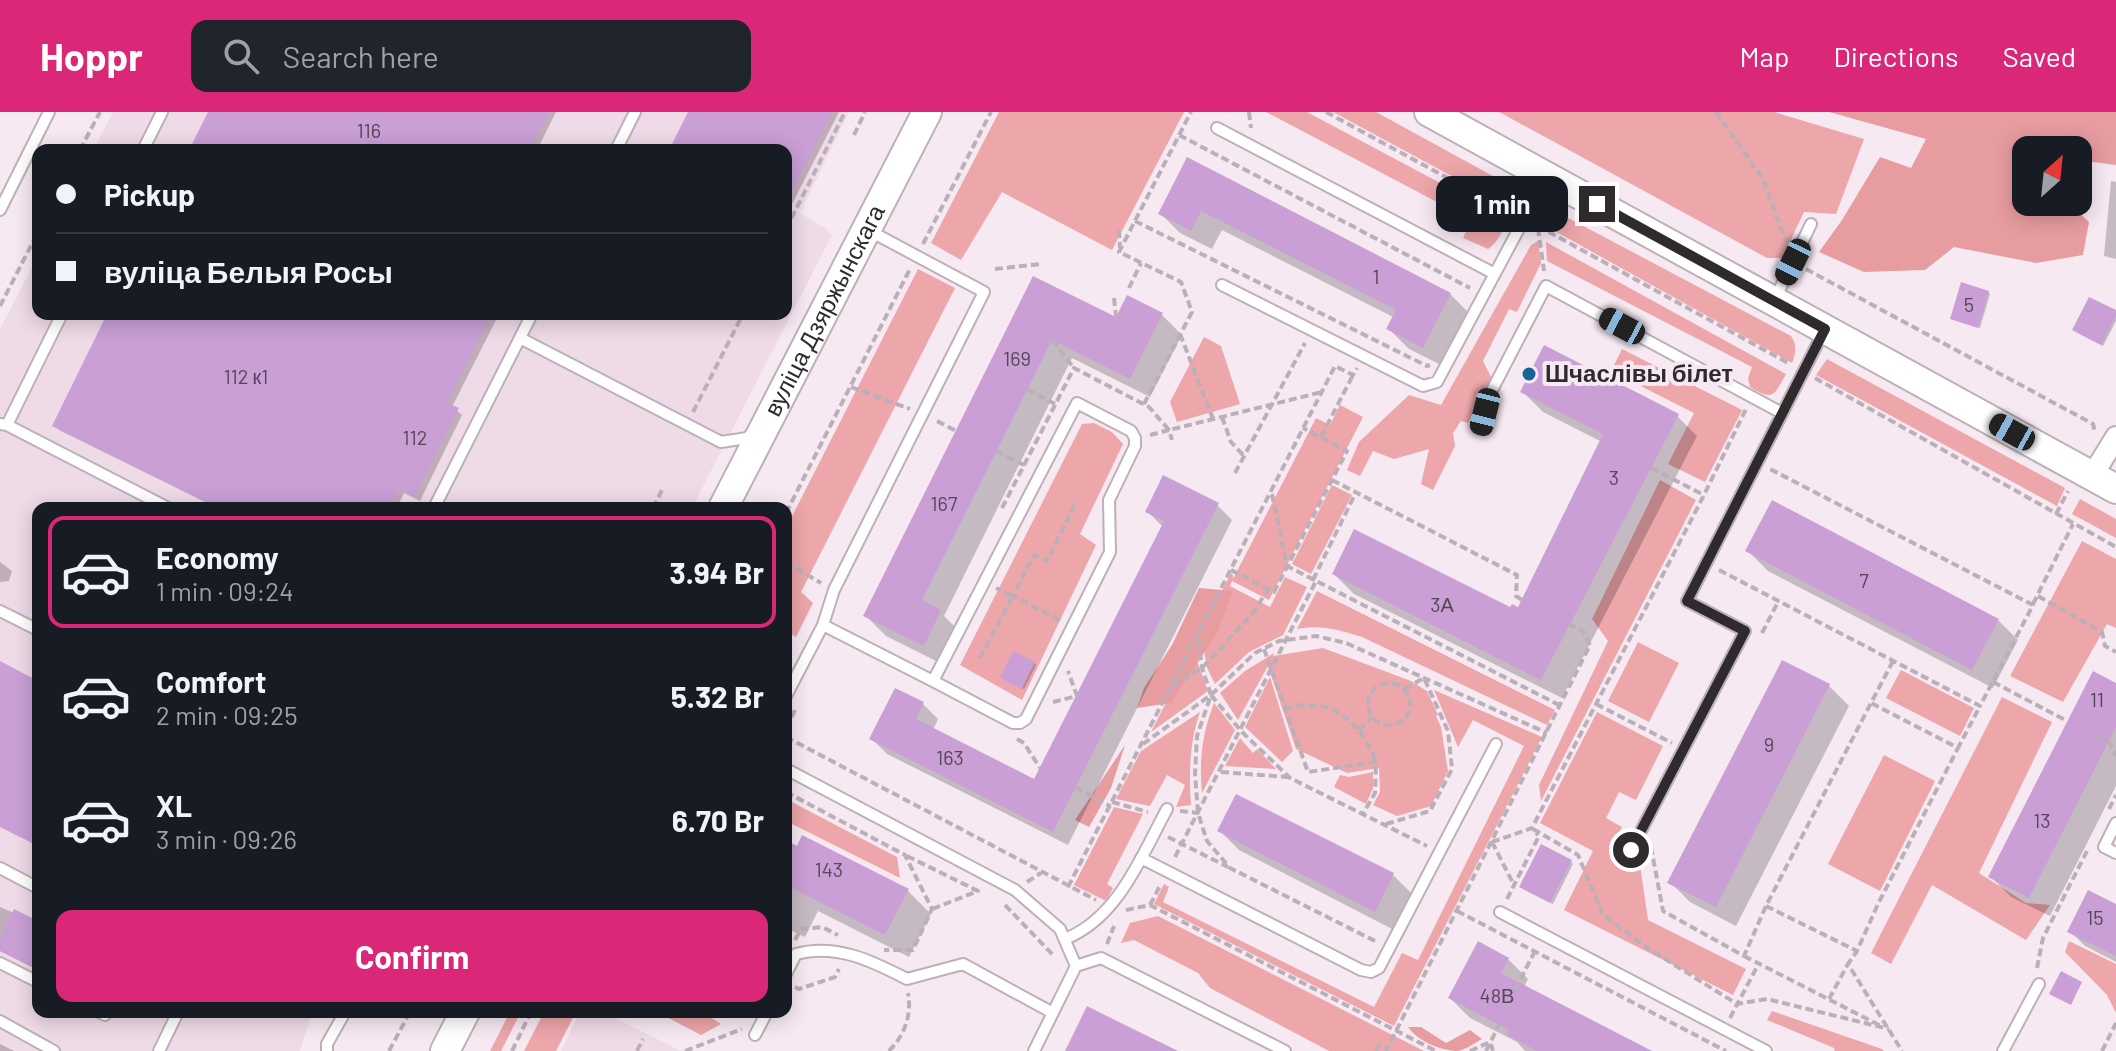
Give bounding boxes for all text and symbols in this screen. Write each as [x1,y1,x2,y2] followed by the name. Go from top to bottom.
[191,20,751,92] search box
[40,33,143,79] text: Hoppr
[219,34,263,78] icon: search
[283,38,439,74] text: Search here
[1740,39,1789,73] text: Map
[1833,39,1959,73] text: Directions
[2003,39,2076,73] text: Saved
[357,118,381,142] house number: 116
[2012,136,2092,216] north arrow
[2012,136,2092,216] map controls
[104,176,195,212] text: Pickup
[1437,176,1569,232] callout: 1 min
[1579,186,1615,222] route end
[1474,188,1530,219] text: 1 min
[757,199,890,421] street label: вуліца Дзяржынскага
[1772,235,1814,289] car
[104,253,393,289] text: вуліца Белыя Росы
[1373,264,1380,288] house number: 1
[1964,292,1974,316] house number: 5
[1595,304,1649,348] car
[1003,346,1031,370] house number: 169
[1545,358,1733,387] place label: Шчаслівы білет
[224,364,268,388] house number: 112 к1
[1520,365,1538,383] marker: Шчаслівы білет
[1468,386,1502,438] car
[1985,410,2039,454] car
[403,425,427,449] house number: 112
[1609,465,1619,489] house number: 3
[931,491,958,515] house number: 167
[60,536,132,608] icon: car
[156,539,279,575] text: Economy
[670,554,764,590] text: 3.94 Br
[1859,568,1869,592] house number: 7
[156,575,294,606] text: 1 min · 09:24
[1430,592,1454,616] house number: 3А
[60,660,132,732] icon: car
[156,663,266,699] text: Comfort
[671,678,764,714] text: 5.32 Br
[2090,687,2104,711] house number: 11
[156,699,298,730] text: 2 min · 09:25
[1764,732,1774,756] house number: 9
[936,745,964,769] house number: 163
[60,784,132,856] icon: car
[156,787,192,823] text: XL
[672,802,764,838] text: 6.70 Br
[2033,808,2051,832] house number: 13
[156,823,297,854] text: 3 min · 09:26
[1613,832,1649,868] route start
[815,857,843,881] house number: 143
[2086,905,2104,929] house number: 15
[56,910,768,1002] button: Confirm
[1480,983,1514,1007] house number: 48В

